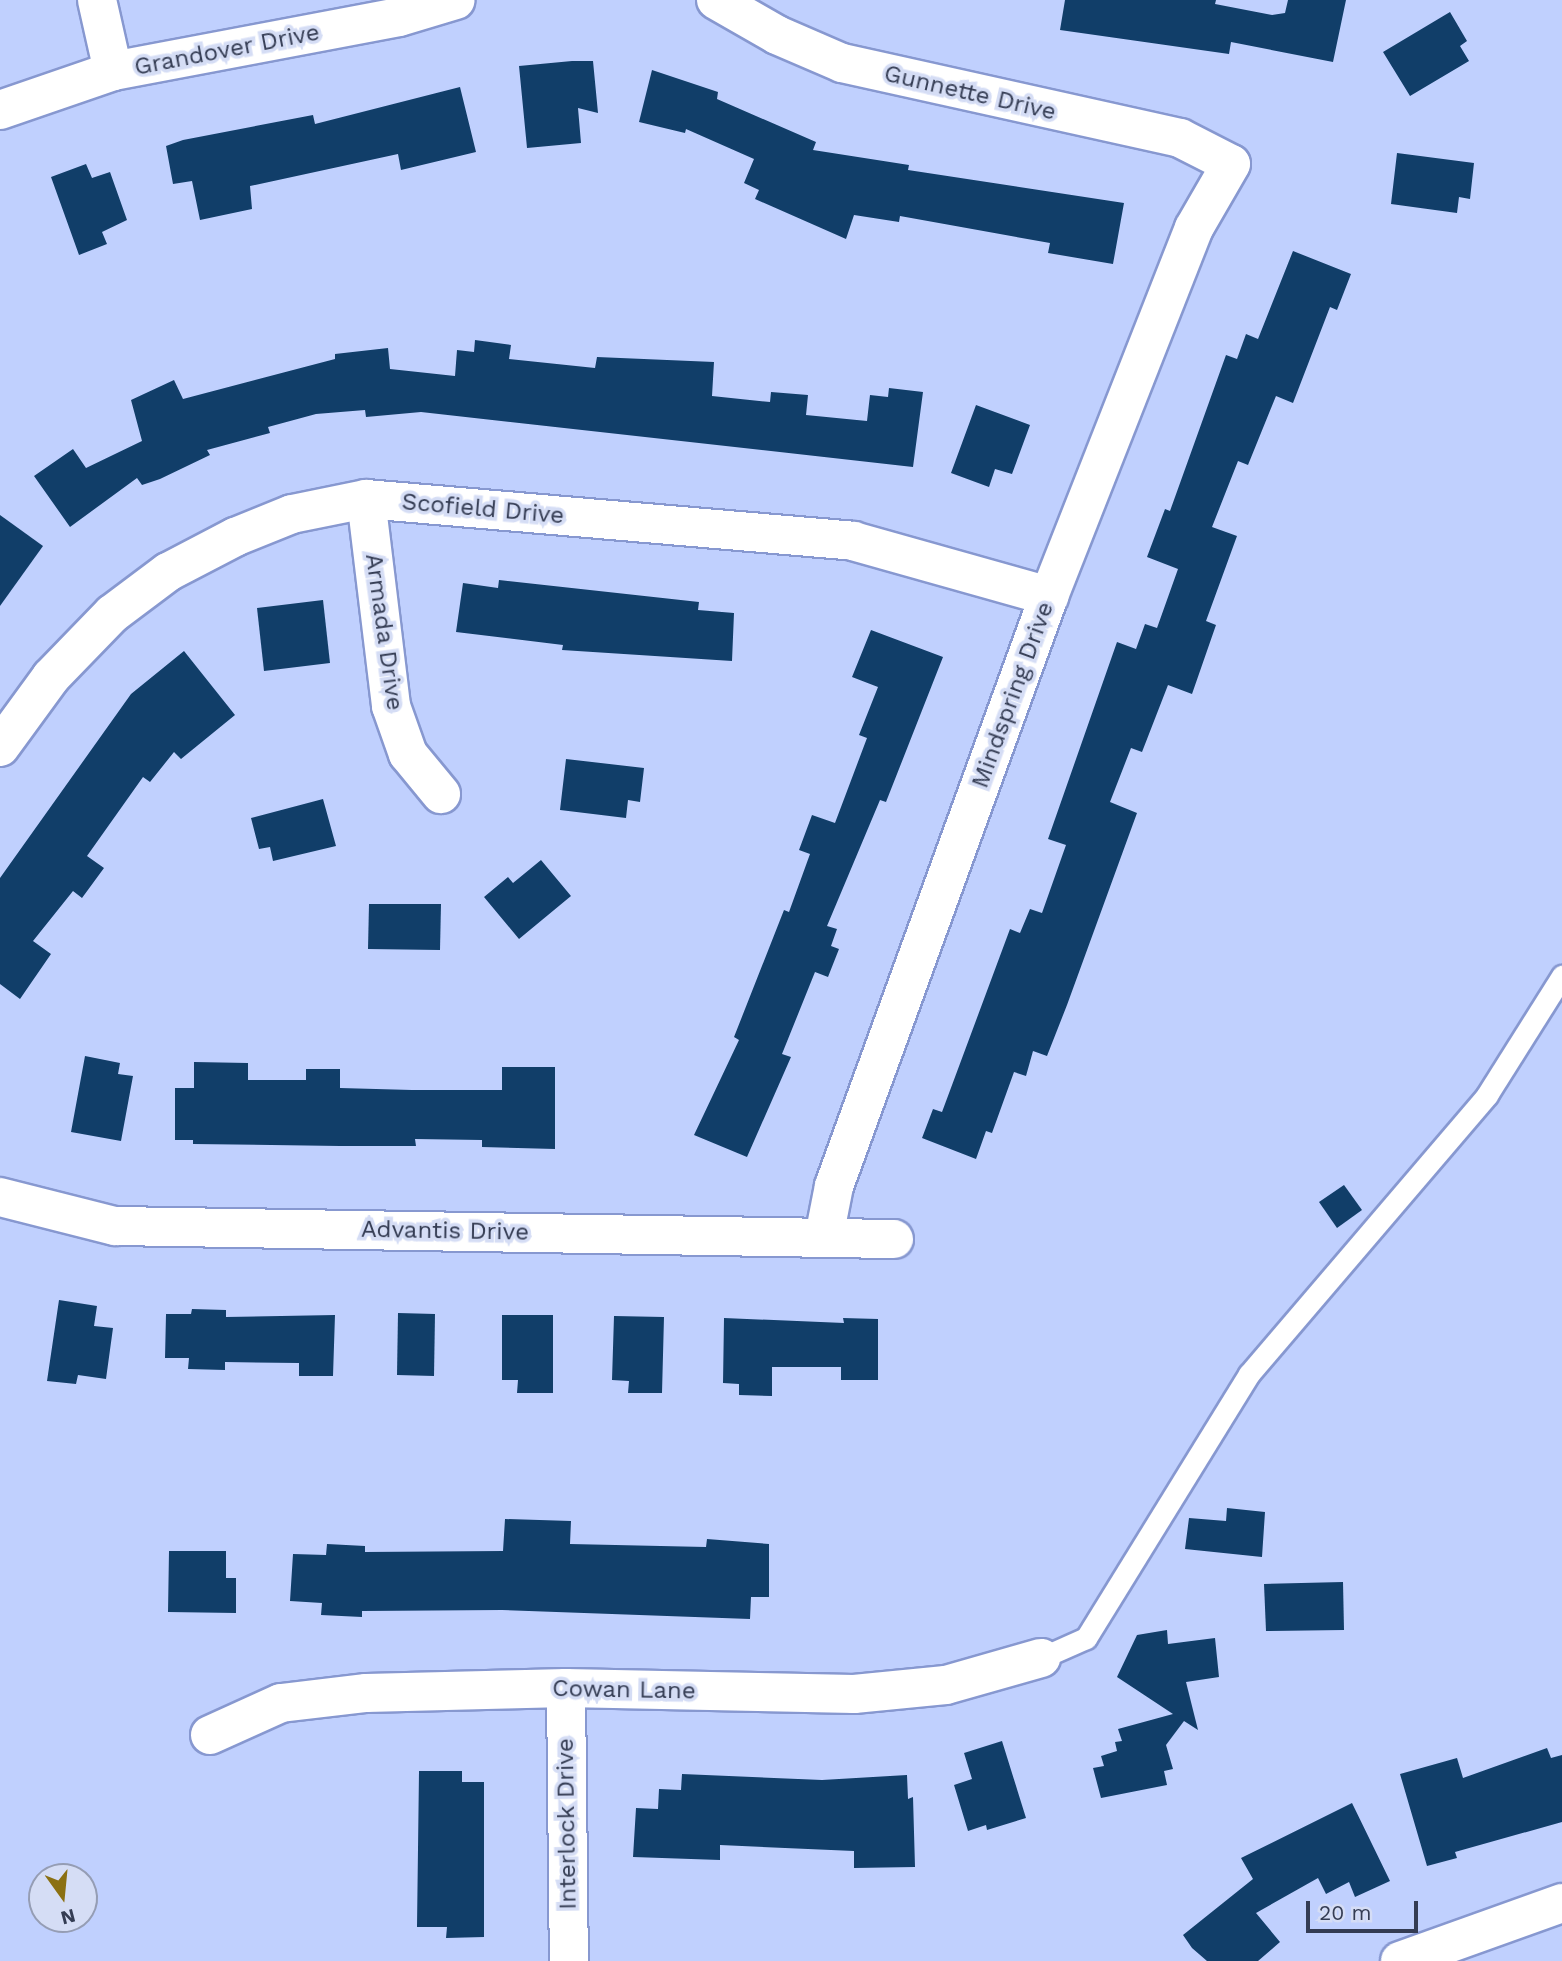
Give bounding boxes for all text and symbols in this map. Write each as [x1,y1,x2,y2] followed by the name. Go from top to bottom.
[132,18,322,82] street label: Grandover Drive
[881,59,1059,127] street label: Gunnette Drive
[401,488,565,530] street label: Scofield Drive
[359,551,409,713] street label: Armada Drive
[966,598,1060,792] street label: Mindspring Drive
[361,1215,529,1247] street label: Advantis Drive
[552,1674,696,1706] street label: Cowan Lane
[551,1738,583,1910] street label: Interlock Drive
[28,1863,98,1933] north arrow
[1310,1888,1422,1932] scale bar
[1319,1900,1371,1925] text: 20 m
[58,1904,78,1930] text: N

